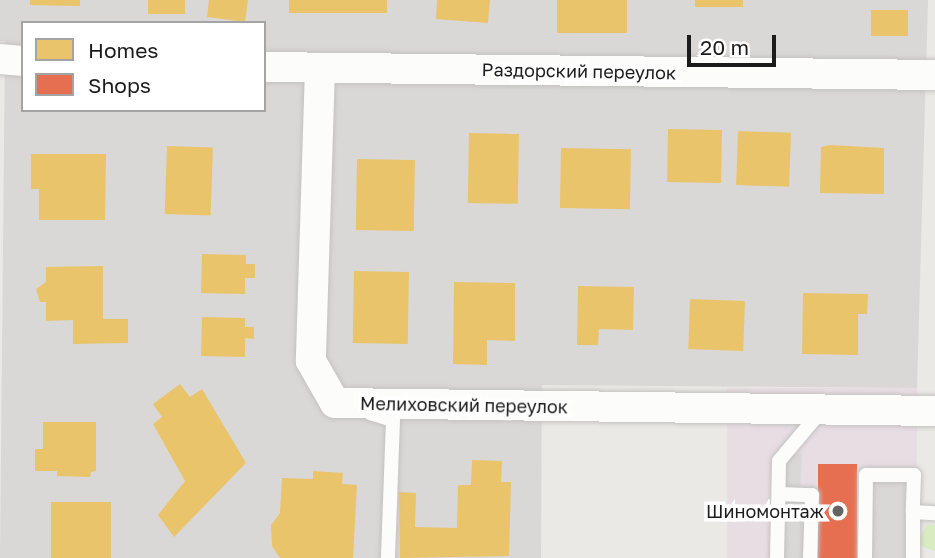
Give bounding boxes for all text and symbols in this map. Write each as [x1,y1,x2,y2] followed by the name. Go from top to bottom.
[21,21,266,112] legend
[690,21,779,65] scale bar
[700,34,749,60] text: 20 m
[88,37,158,63] text: Homes
[482,59,676,83] street label: Раздорский переулок
[88,72,151,98] text: Shops
[360,392,568,418] street label: Мелиховский переулок
[706,500,824,522] place label: Шиномонтаж
[830,503,846,519] marker: Шиномонтаж

